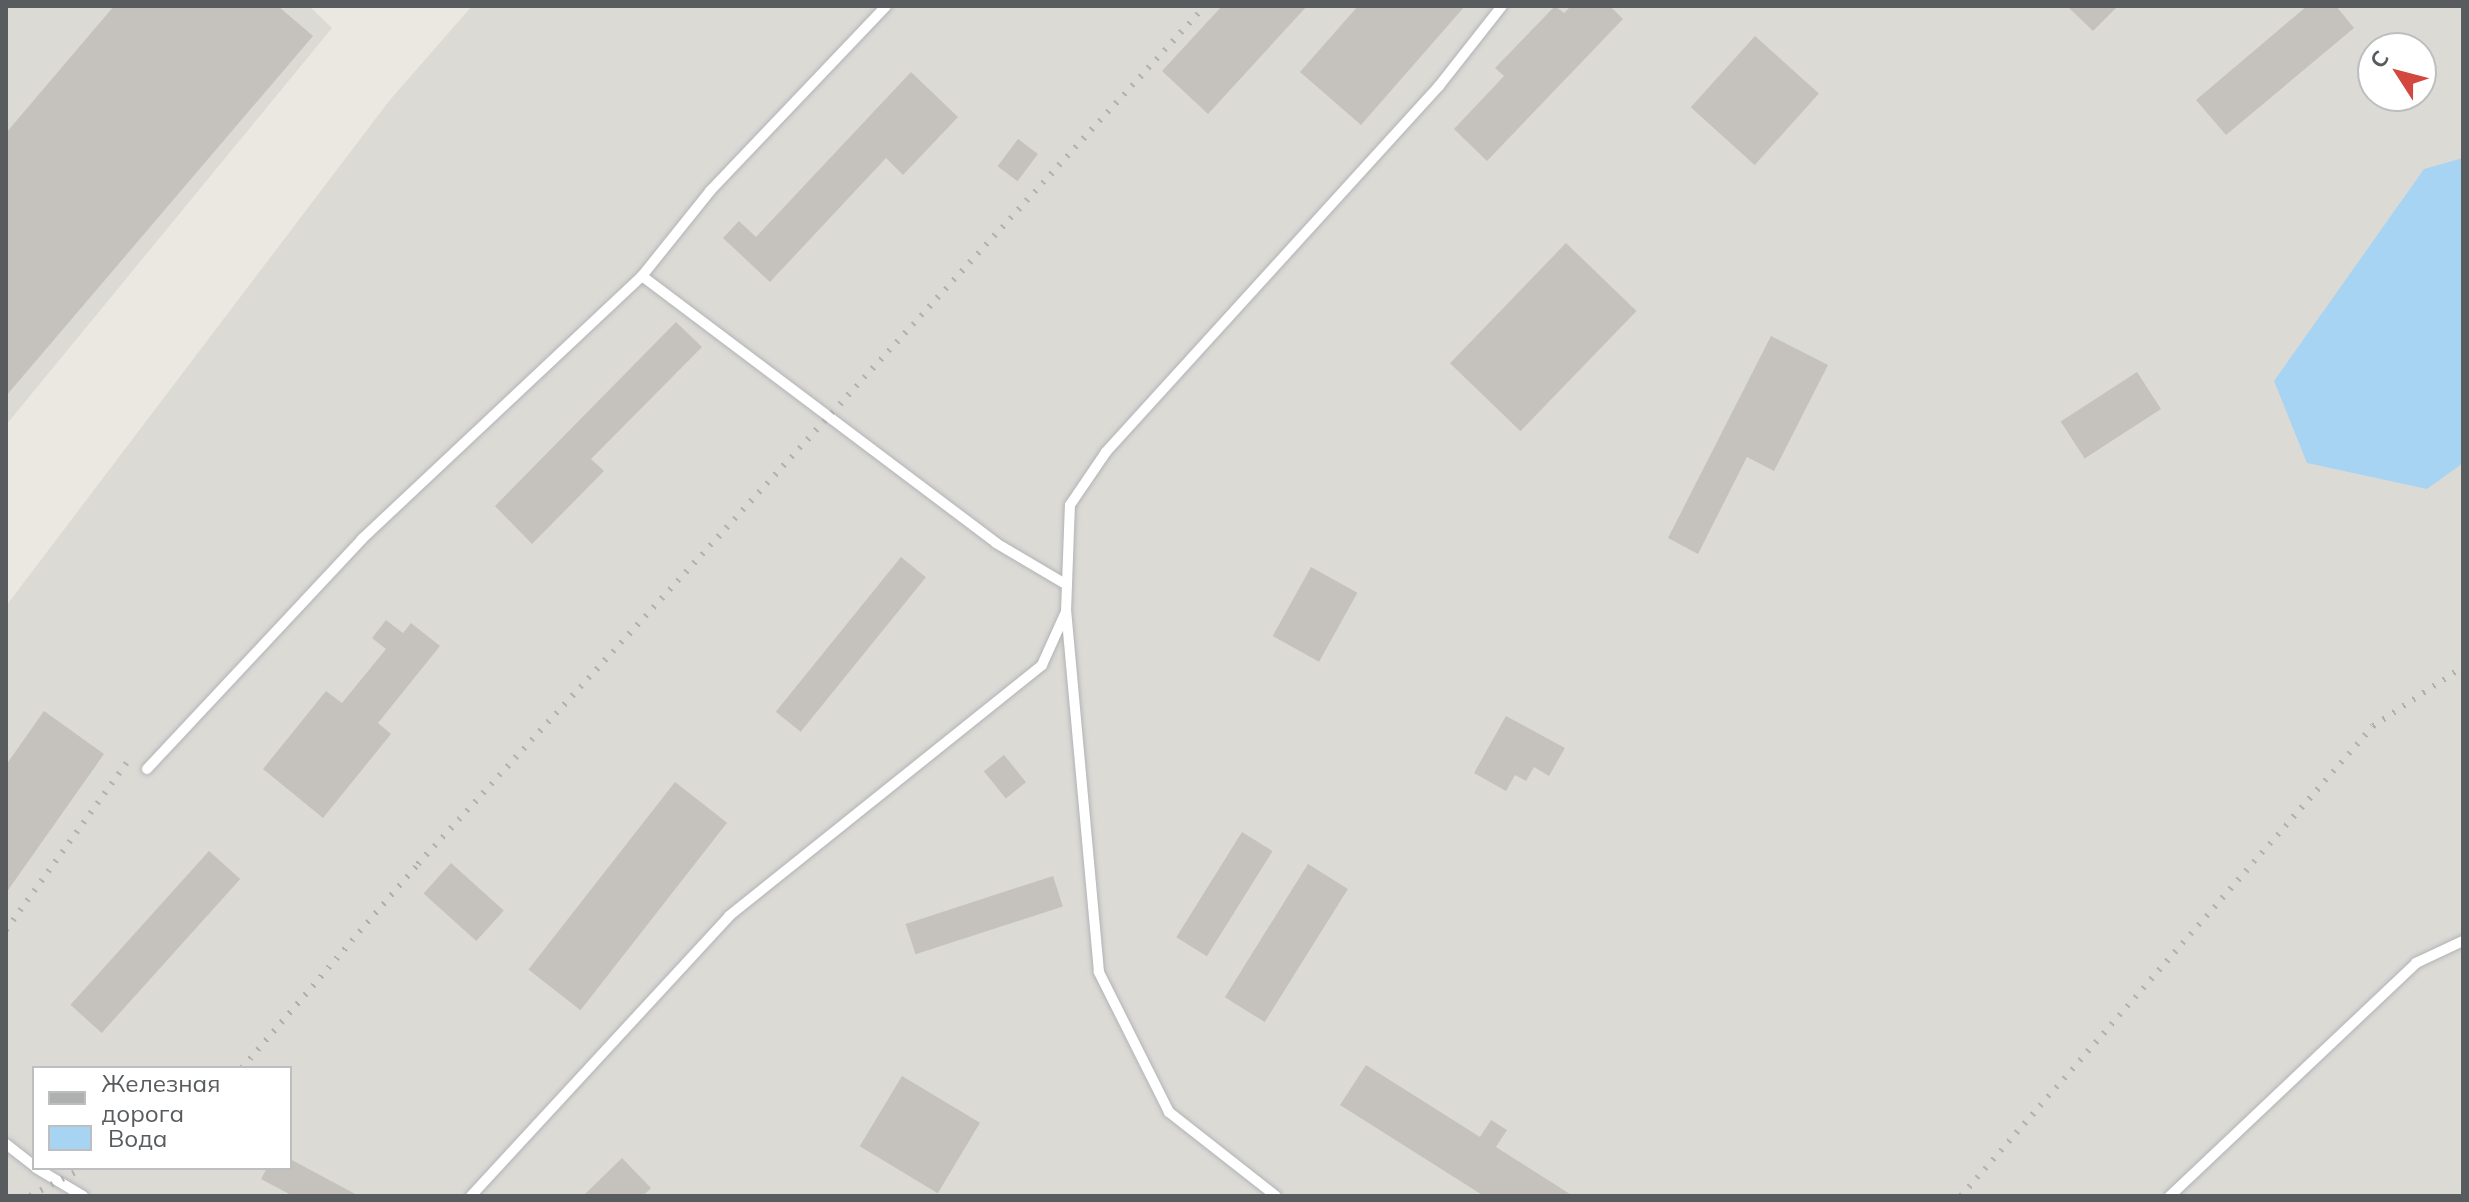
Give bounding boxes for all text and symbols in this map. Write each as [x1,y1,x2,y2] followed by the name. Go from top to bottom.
[2357,32,2437,112] north arrow
[2363,45,2395,73] text: С
[32,1066,292,1170] legend
[102,1068,220,1128] text: Железная дорога
[108,1123,168,1153] text: Вода

